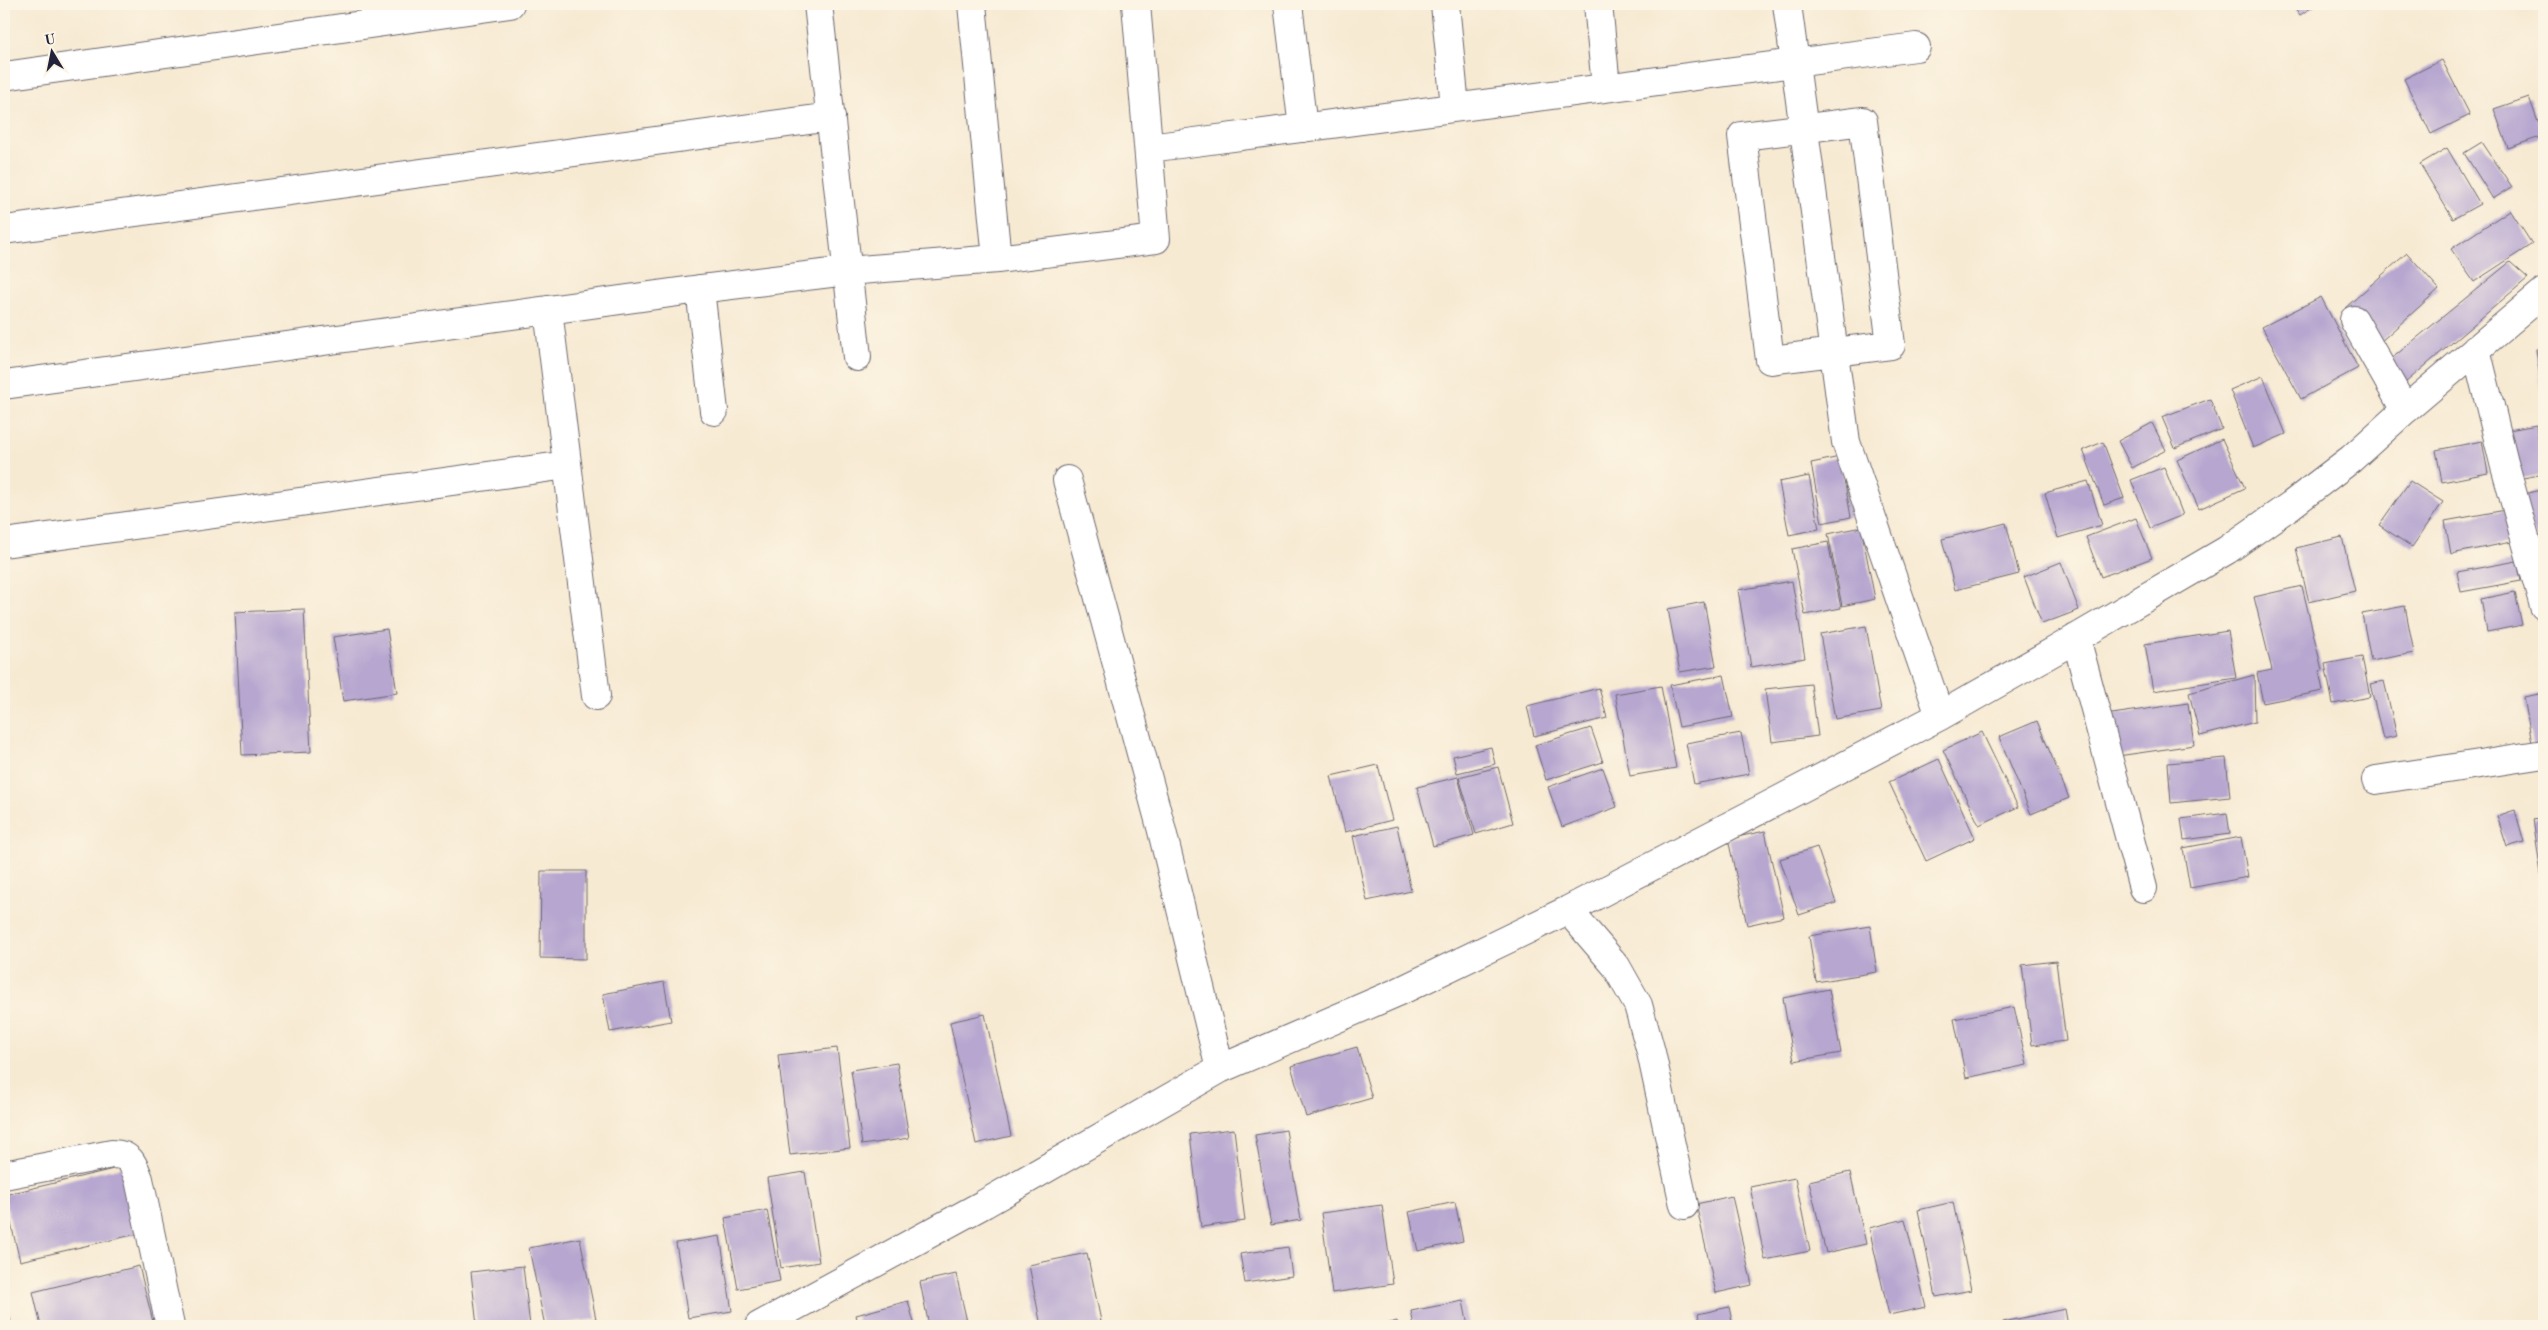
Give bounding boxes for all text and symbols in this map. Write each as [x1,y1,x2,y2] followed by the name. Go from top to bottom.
[28,28,78,78] north arrow
[43,32,57,48] text: U

